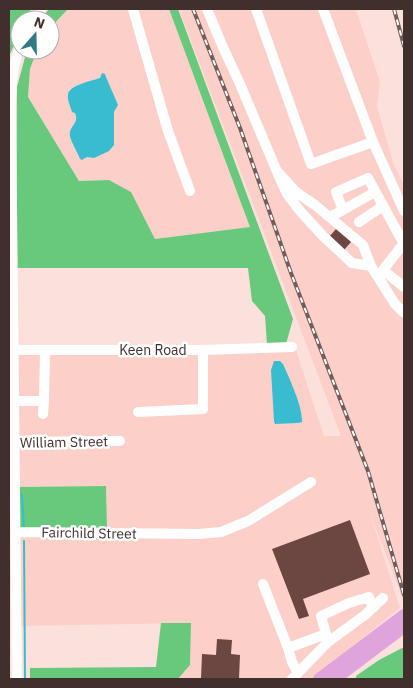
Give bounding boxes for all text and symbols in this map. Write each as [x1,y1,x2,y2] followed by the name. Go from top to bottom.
[10,10,60,60] north arrow
[32,13,47,33] text: N
[119,341,187,359] street label: Keen Road
[20,432,108,452] street label: William Street
[41,523,137,543] street label: Fairchild Street

